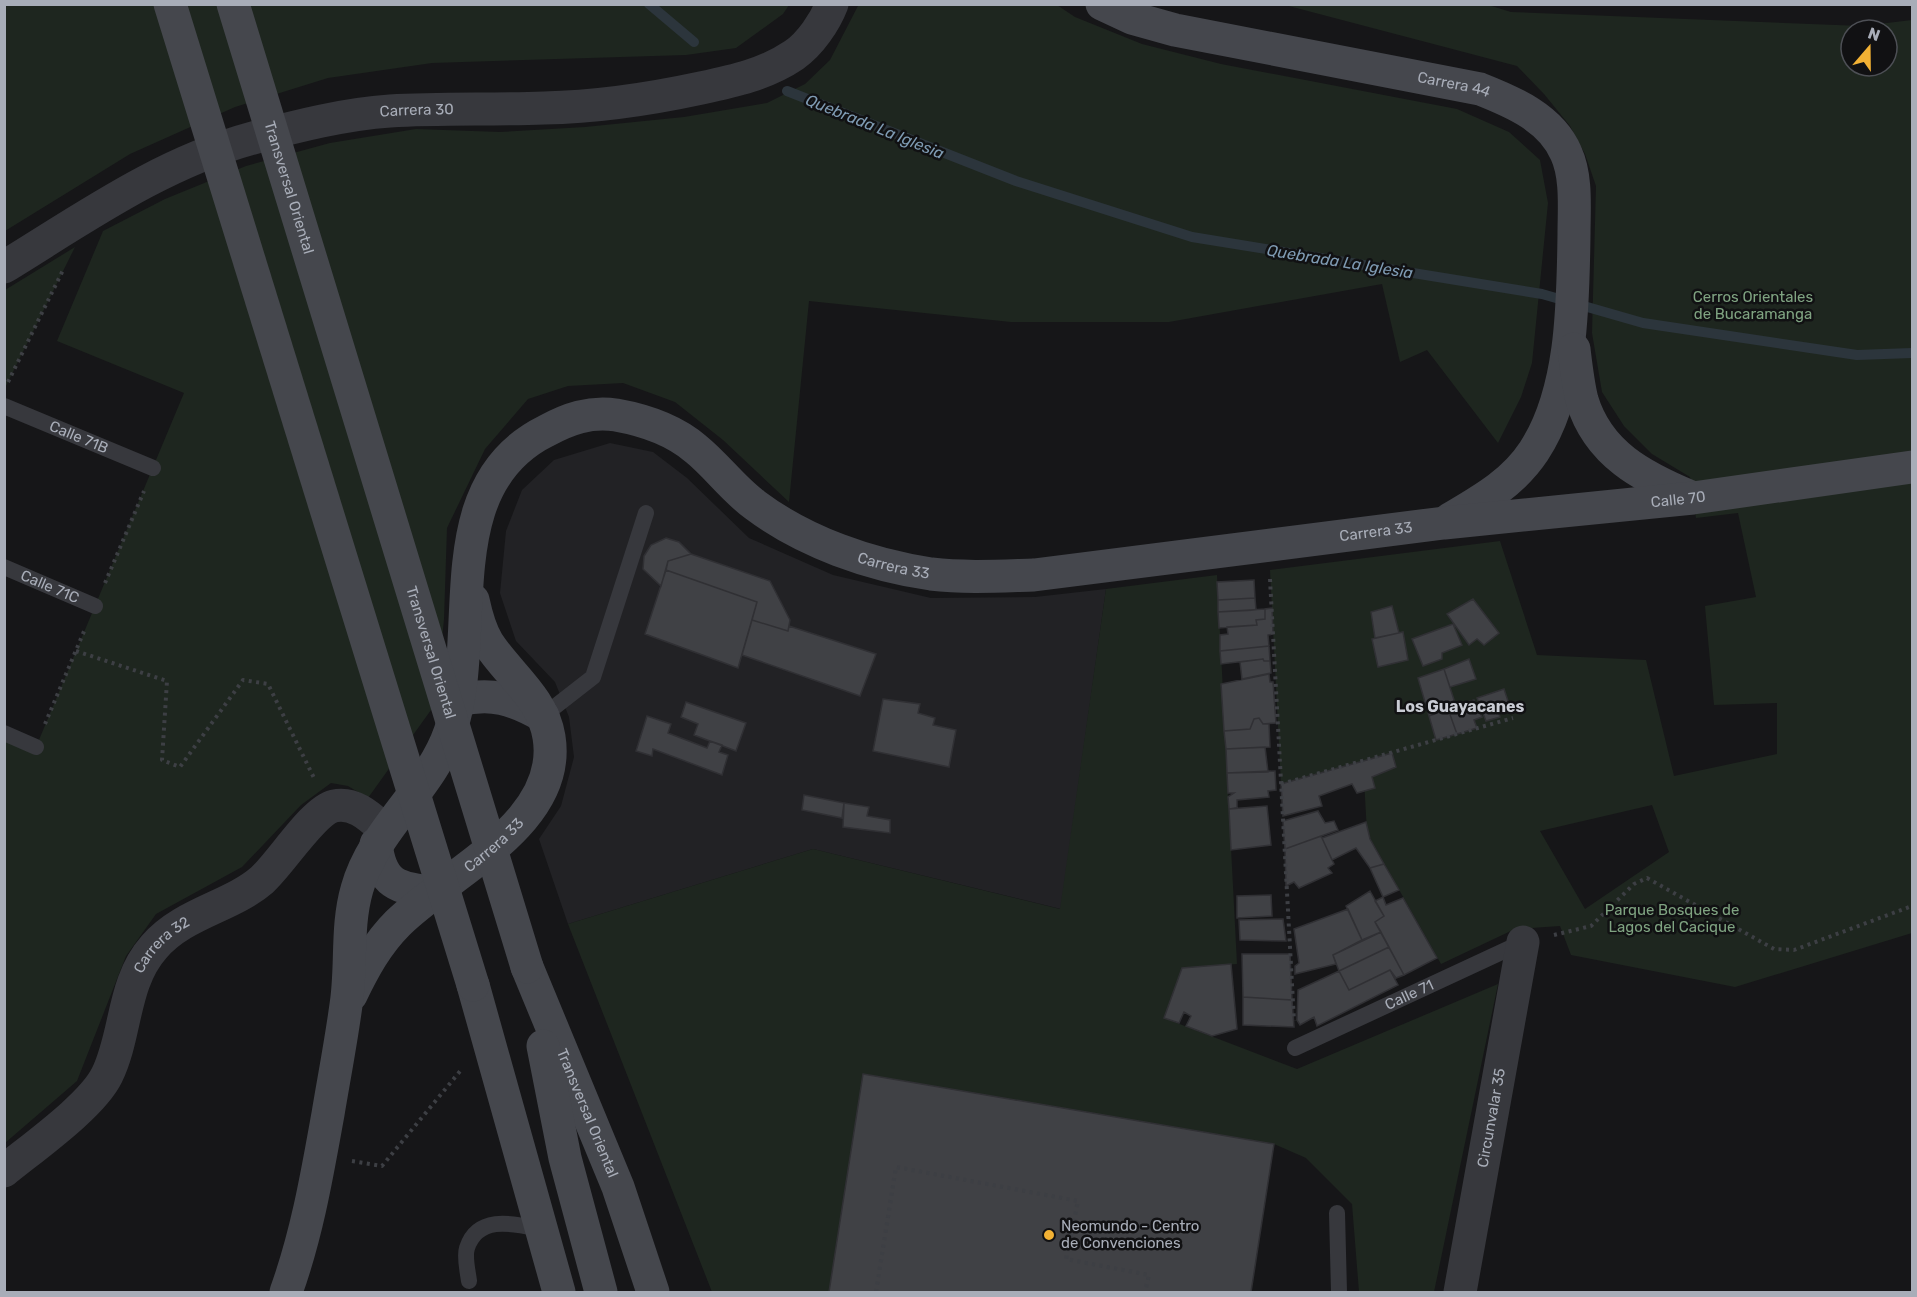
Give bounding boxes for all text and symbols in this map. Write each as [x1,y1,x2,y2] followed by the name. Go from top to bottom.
[1839,18,1899,78] north arrow
[1865,23,1883,45] text: N
[1416,68,1493,101] street label: Carrera 44
[803,90,947,163] water label: Quebrada La Iglesia
[379,100,454,121] street label: Carrera 30
[260,119,318,256] street label: Transversal Oriental
[1265,241,1414,282] water label: Quebrada La Iglesia
[1693,288,1813,323] park label: Cerros Orientales de Bucaramanga
[47,417,111,457] street label: Calle 71B
[1650,487,1707,511] street label: Calle 70
[1338,518,1414,545] street label: Carrera 33
[855,548,931,583] street label: Carrera 33
[18,566,82,607] street label: Calle 71C
[402,584,460,721] street label: Transversal Oriental
[1396,697,1524,716] district label: Los Guayacanes
[460,814,528,876] street label: Carrera 33
[1605,901,1739,936] park label: Parque Bosques de Lagos del Cacique
[130,913,193,976] street label: Carrera 32
[1382,976,1437,1014] street label: Calle 71
[553,1046,622,1180] street label: Transversal Oriental
[1474,1067,1509,1169] street label: Circunvalar 35
[1061,1217,1199,1252] place label: Neomundo - Centro de Convenciones
[1042,1228,1056,1242] marker: Neomundo - Centro de Convenciones

